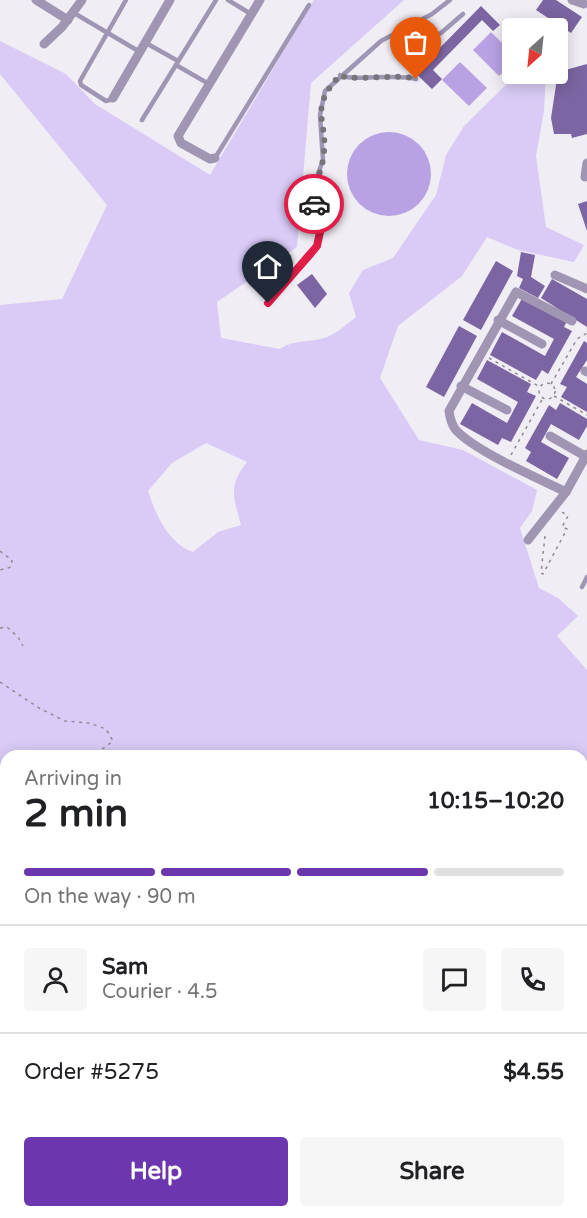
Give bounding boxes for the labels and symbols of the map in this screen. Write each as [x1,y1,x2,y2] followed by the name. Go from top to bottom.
[390,17,441,79] pin
[502,18,568,84] north arrow
[284,174,344,234] courier
[242,241,293,303] pin

